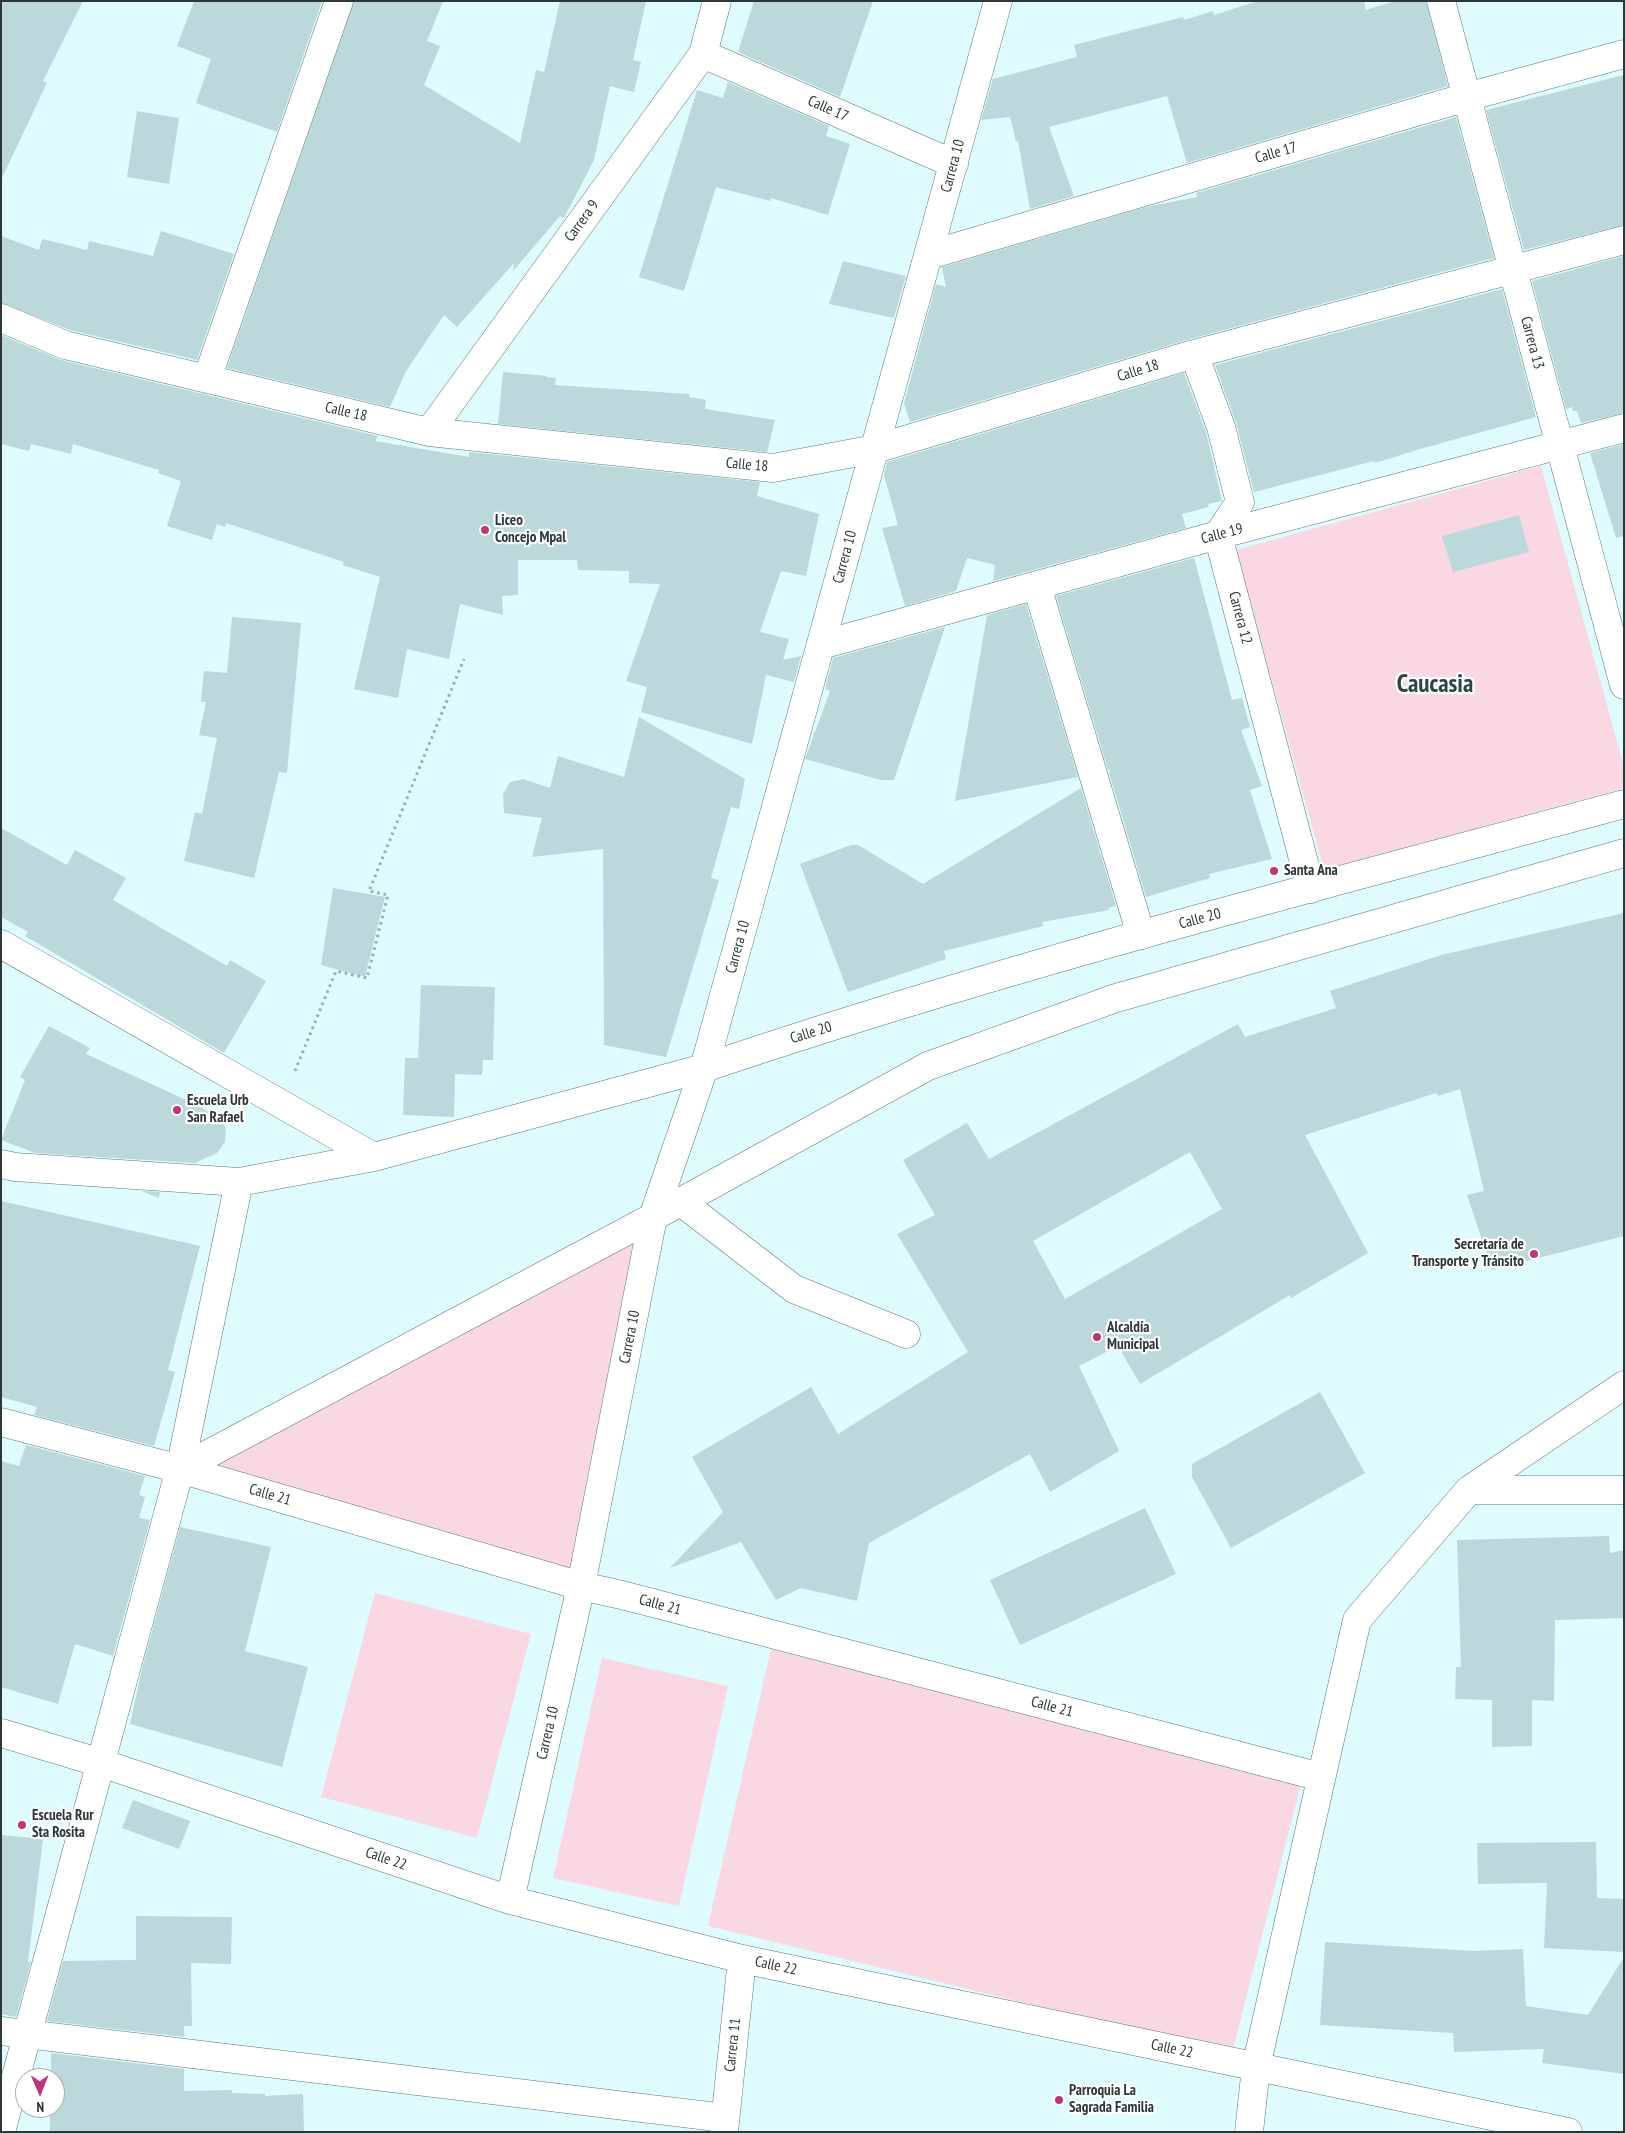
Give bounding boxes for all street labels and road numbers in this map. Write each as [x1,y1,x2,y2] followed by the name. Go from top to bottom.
[805,92,851,126] street label: Calle 17
[937,138,969,194] street label: Carrera 10
[1253,138,1299,168] street label: Calle 17
[561,197,603,245] street label: Carrera 9
[1516,315,1548,371] street label: Carrera 13
[1115,356,1161,386] street label: Calle 18
[323,398,369,426] street label: Calle 18
[725,454,769,476] street label: Calle 18
[1199,520,1245,548] street label: Calle 19
[829,529,861,585] street label: Carrera 10
[1224,590,1256,646] street label: Carrera 12
[1177,905,1223,933] street label: Calle 20
[722,919,754,975] street label: Carrera 10
[788,1018,834,1048] street label: Calle 20
[616,1309,644,1365] street label: Carrera 10
[247,1480,293,1510] street label: Calle 21
[637,1591,683,1619] street label: Calle 21
[1029,1693,1075,1721] street label: Calle 21
[533,1705,563,1761] street label: Carrera 10
[363,1844,409,1874] street label: Calle 22
[753,1953,799,1979] street label: Calle 22
[721,2017,745,2073] street label: Carrera 11
[1149,2036,1195,2062] street label: Calle 22

